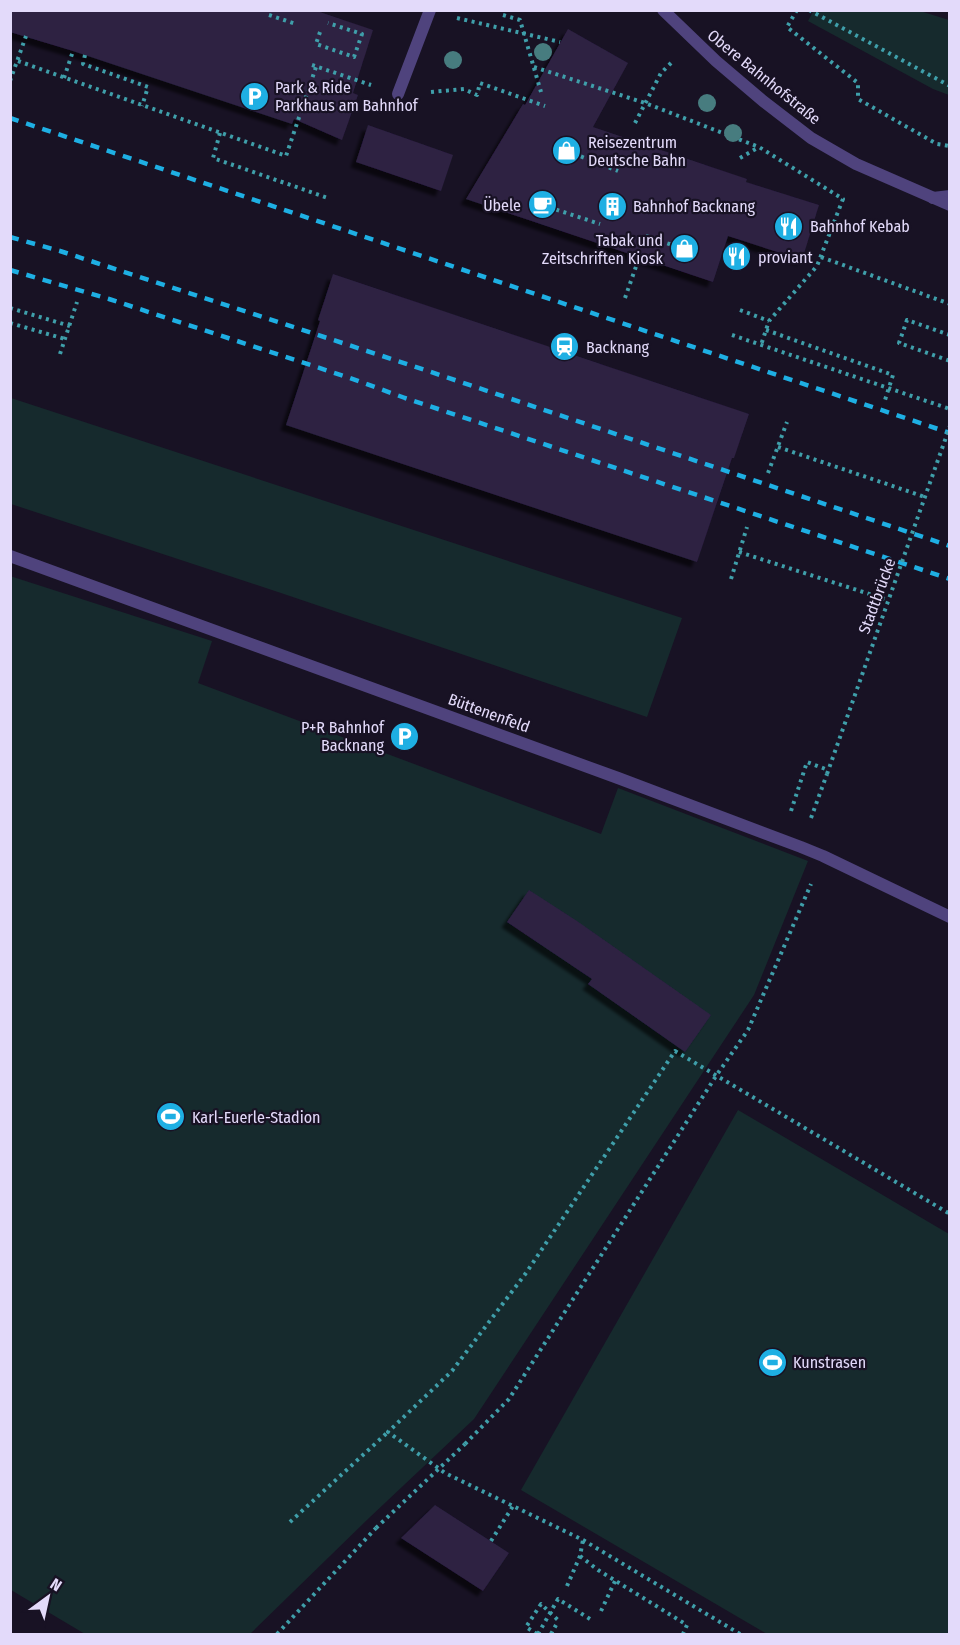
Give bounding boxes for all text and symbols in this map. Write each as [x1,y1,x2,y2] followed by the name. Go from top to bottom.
[704,26,824,128] street label: Obere Bahnhofstraße
[275,78,419,115] place label: Park & Ride Parkhaus am Bahnhof
[238,80,270,112] parking icon: Park & Ride Parkhaus am Bahnhof
[588,133,686,170] place label: Reisezentrum Deutsche Bahn
[551,135,583,167] shop icon: Reisezentrum Deutsche Bahn
[526,189,558,221] cafe icon: Übele
[596,190,628,222] building icon: Bahnhof Backnang
[483,196,521,215] place label: Übele
[633,197,756,216] place label: Bahnhof Backnang
[773,210,805,242] restaurant icon: Bahnhof Kebab
[810,217,910,236] place label: Bahnhof Kebab
[542,231,664,268] place label: Tabak und Zeitschriften Kiosk
[668,233,700,265] shop icon: Tabak und Zeitschriften Kiosk
[721,241,753,273] restaurant icon: proviant
[758,248,813,267] place label: proviant
[549,331,581,363] station icon: Backnang
[586,338,650,357] place label: Backnang
[855,555,900,636] street label: Stadtbrücke
[446,689,532,737] street label: Büttenenfeld
[301,718,385,755] place label: P+R Bahnhof Backnang
[389,720,421,752] parking icon: P+R Bahnhof Backnang
[155,1101,187,1133] sports icon: Karl-Euerle-Stadion
[192,1108,321,1127] place label: Karl-Euerle-Stadion
[756,1346,788,1378] sports icon: Kunstrasen
[793,1353,866,1372] place label: Kunstrasen
[18,1567,78,1627] north arrow
[47,1574,65,1595] text: N

